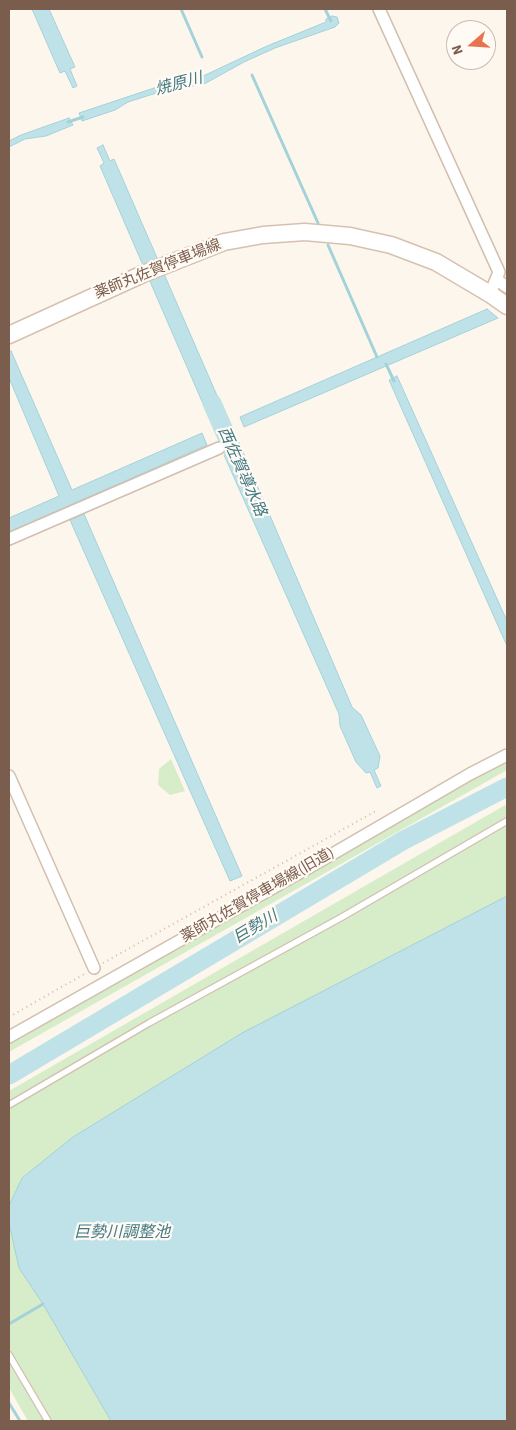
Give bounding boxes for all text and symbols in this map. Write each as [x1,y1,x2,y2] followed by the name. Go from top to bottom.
[446,20,496,70] north arrow
[447,42,469,57] text: N
[153,70,205,100] water label: 焼原川
[92,236,224,304] street label: 薬師丸佐賀停車場線
[213,424,269,520] water label: 西佐賀導水路
[178,845,338,947] street label: 薬師丸佐賀停車場線(旧道)
[230,907,282,949] water label: 巨勢川
[74,1223,170,1243] water label: 巨勢川調整池

